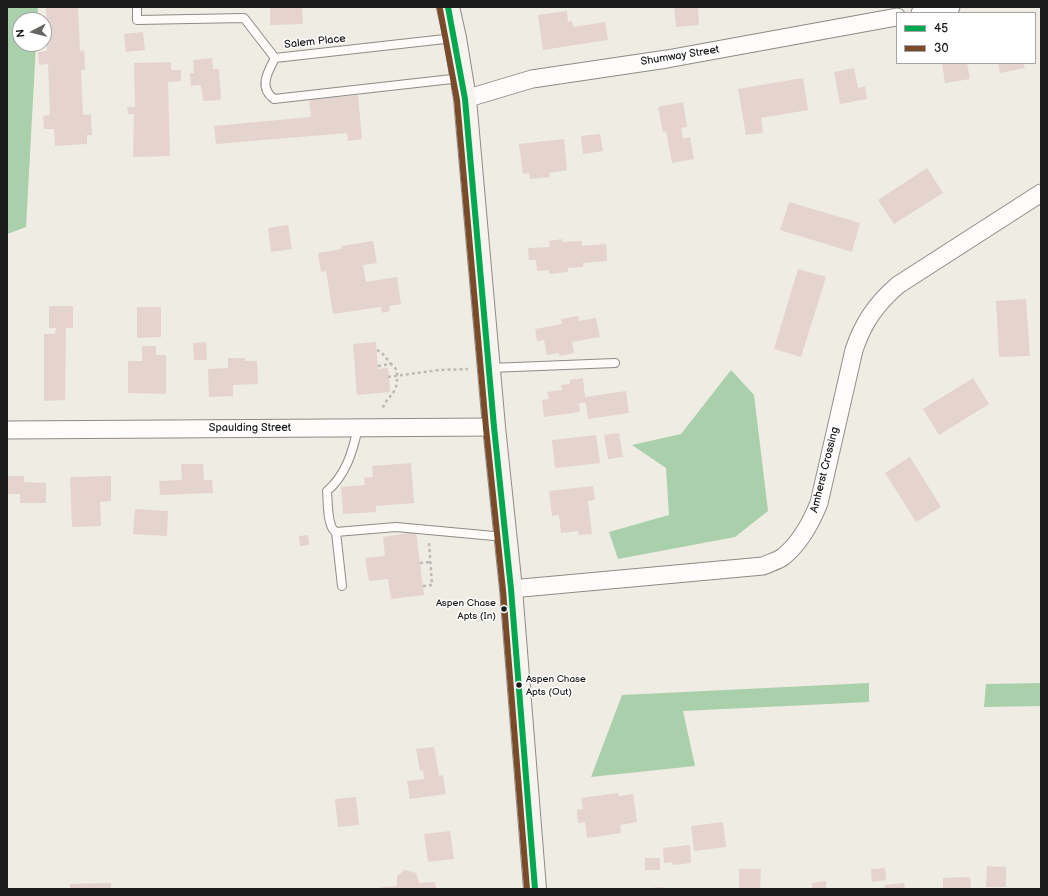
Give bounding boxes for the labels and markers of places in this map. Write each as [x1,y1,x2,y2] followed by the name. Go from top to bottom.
[436,597,496,620] place label: Aspen Chase Apts (In)
[499,604,509,614] marker: Aspen Chase Apts (In)
[526,673,586,696] place label: Aspen Chase Apts (Out)
[514,680,524,690] marker: Aspen Chase Apts (Out)

